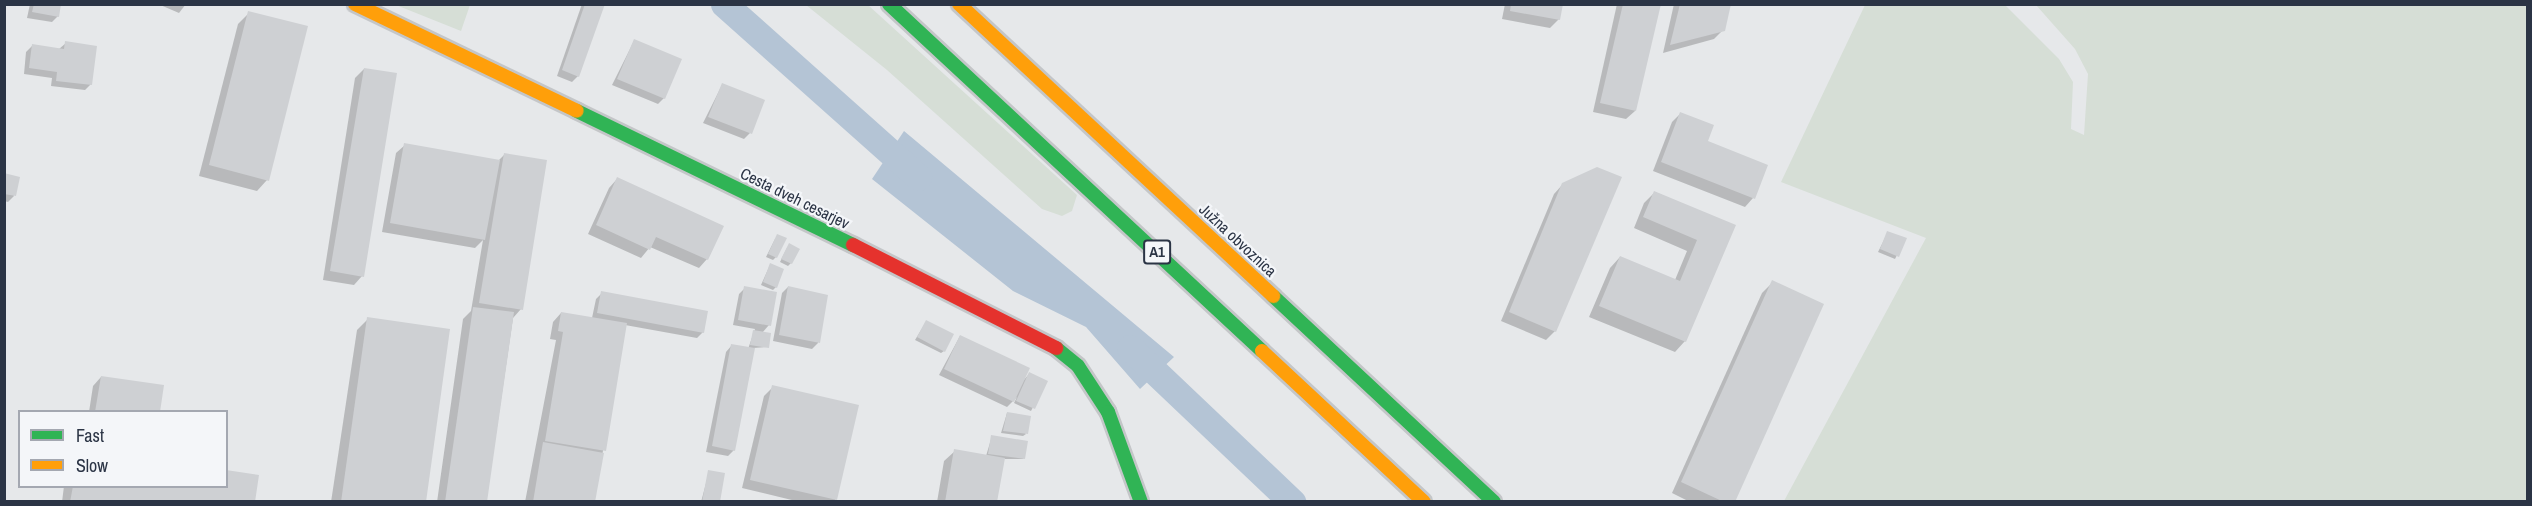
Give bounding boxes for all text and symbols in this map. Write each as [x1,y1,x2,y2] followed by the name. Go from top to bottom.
[737,163,853,233] street label: Cesta dveh cesarjev
[1195,199,1281,281] street label: Južna obvoznica
[1142,240,1172,264] road number: A1
[18,410,228,488] legend
[76,423,104,448] text: Fast
[76,453,108,478] text: Slow

